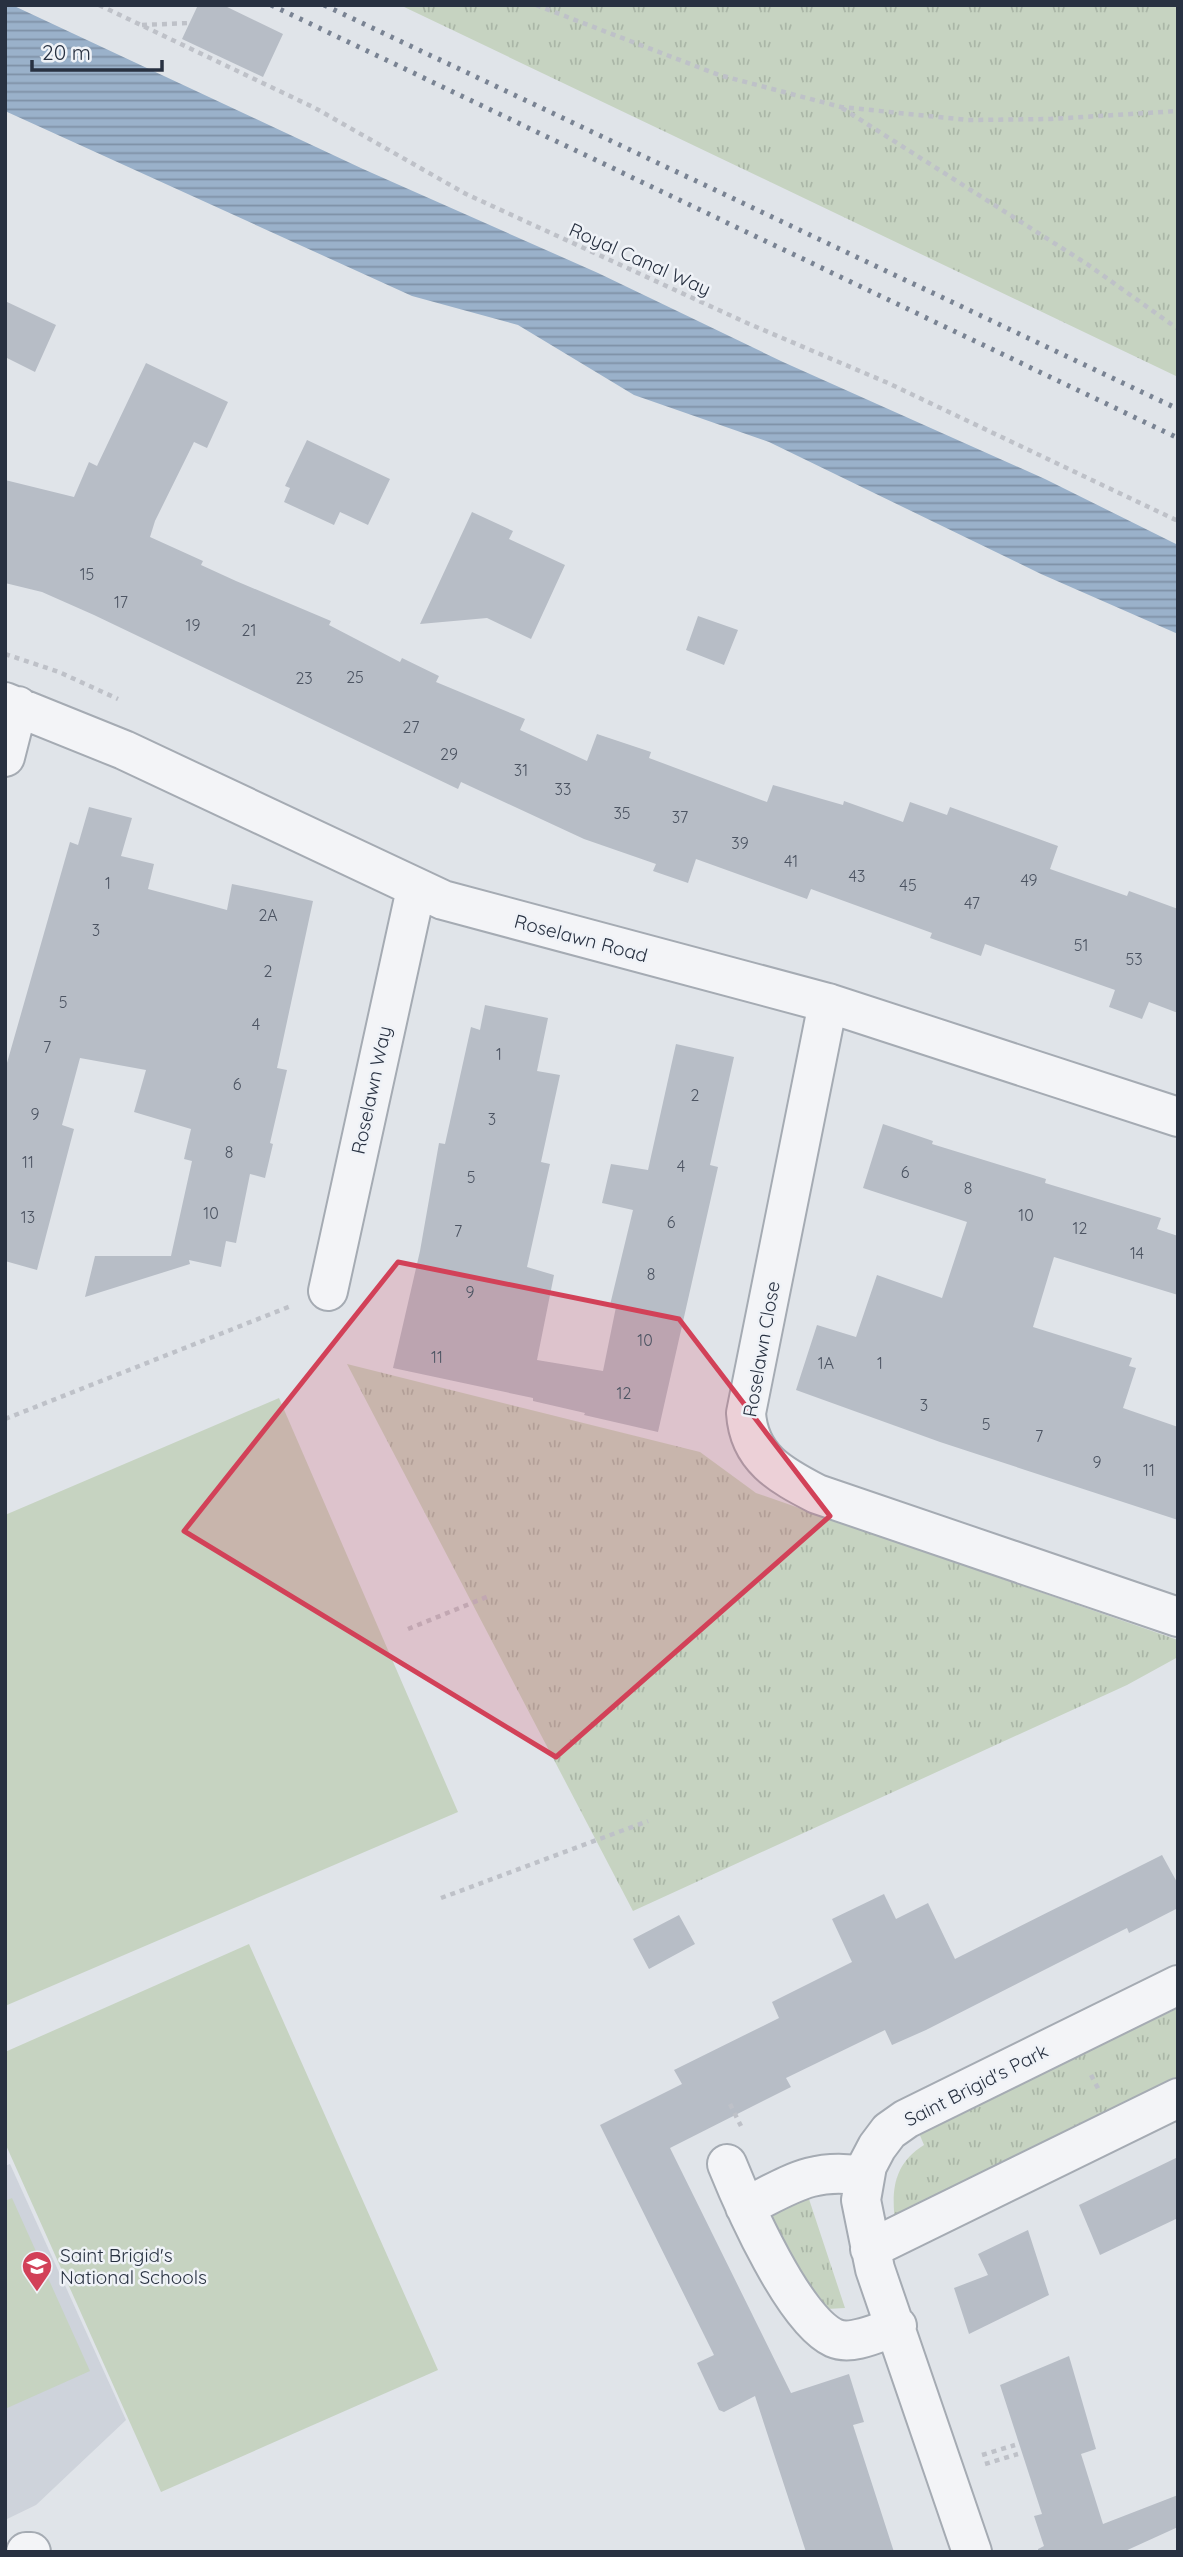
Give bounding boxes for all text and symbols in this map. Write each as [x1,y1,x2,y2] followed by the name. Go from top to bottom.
[32,28,161,72] scale bar
[42,39,91,65] text: 20 m
[565,217,715,301] street label: Royal Canal Way
[80,564,94,584] house number: 15
[114,592,128,612] house number: 17
[186,615,200,635] house number: 19
[242,620,256,640] house number: 21
[346,667,364,687] house number: 25
[295,668,313,688] house number: 23
[403,717,419,737] house number: 27
[440,744,458,764] house number: 29
[514,760,528,780] house number: 31
[555,779,571,799] house number: 33
[613,803,631,823] house number: 35
[672,807,688,827] house number: 37
[731,833,749,853] house number: 39
[784,851,798,871] house number: 41
[849,866,865,886] house number: 43
[1020,870,1038,890] house number: 49
[105,873,111,893] house number: 1
[899,875,917,895] house number: 45
[964,893,980,913] house number: 47
[258,905,278,925] house number: 2A
[512,909,650,967] street label: Roselawn Road
[92,920,100,940] house number: 3
[1074,935,1088,955] house number: 51
[1125,949,1143,969] house number: 53
[264,961,273,981] house number: 2
[59,992,67,1012] house number: 5
[252,1014,260,1034] house number: 4
[346,1024,396,1156] street label: Roselawn Way
[43,1037,51,1057] house number: 7
[496,1044,502,1064] house number: 1
[233,1074,242,1094] house number: 6
[691,1085,700,1105] house number: 2
[31,1104,40,1124] house number: 9
[488,1109,496,1129] house number: 3
[225,1142,233,1162] house number: 8
[22,1152,34,1172] house number: 11
[677,1156,685,1176] house number: 4
[901,1162,910,1182] house number: 6
[467,1167,475,1187] house number: 5
[964,1178,972,1198] house number: 8
[203,1203,219,1223] house number: 10
[1018,1205,1034,1225] house number: 10
[21,1207,35,1227] house number: 13
[667,1212,676,1232] house number: 6
[1073,1218,1088,1238] house number: 12
[454,1221,462,1241] house number: 7
[1130,1243,1144,1263] house number: 14
[647,1264,655,1284] house number: 8
[737,1279,785,1419] street label: Roselawn Close
[466,1282,475,1302] house number: 9
[637,1330,653,1350] house number: 10
[431,1347,443,1367] house number: 11
[818,1353,834,1373] house number: 1A
[877,1353,883,1373] house number: 1
[617,1383,632,1403] house number: 12
[920,1395,928,1415] house number: 3
[982,1414,990,1434] house number: 5
[1035,1426,1043,1446] house number: 7
[1093,1452,1102,1472] house number: 9
[1143,1460,1155,1480] house number: 11
[900,2038,1052,2132] street label: Saint Brigid's Park
[60,2243,207,2289] place label: Saint Brigid's National Schools
[20,2249,54,2293] school or university icon: Saint Brigid's National Schools

